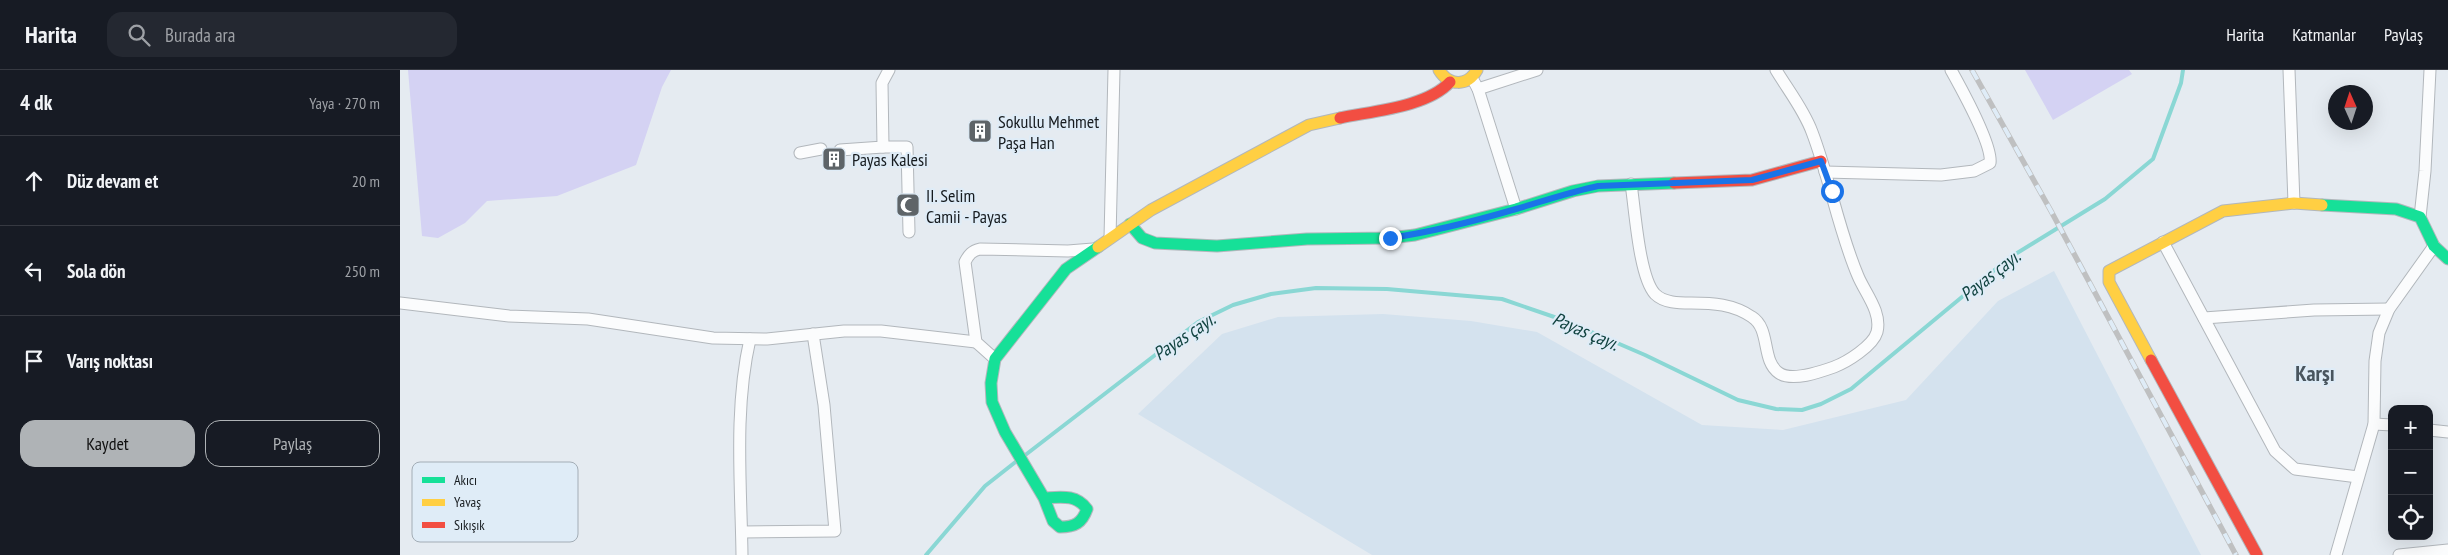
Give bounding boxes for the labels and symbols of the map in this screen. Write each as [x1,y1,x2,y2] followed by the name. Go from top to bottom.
[2328,85,2373,130] north arrow
[998,110,1099,154] place label: Sokullu Mehmet Paşa Han
[967,118,993,144] building icon: Sokullu Mehmet Paşa Han
[821,146,847,172] building icon: Payas Kalesi
[852,148,928,171] place label: Payas Kalesi
[1821,180,1844,203] route start
[926,184,1007,228] place label: II. Selim Camii - Payas
[895,192,921,218] mosque icon: II. Selim Camii - Payas
[1379,227,1402,250] route end
[1955,244,2025,306] water label: Payas çayı.
[1549,306,1623,356] water label: Payas çayı.
[1148,307,1220,365] water label: Payas çayı.
[2295,359,2335,387] district label: Karşı
[412,462,578,542] legend
[454,471,477,489] text: Akıcı
[454,493,481,511] text: Yavaş
[454,516,485,534] text: Sıkışık

